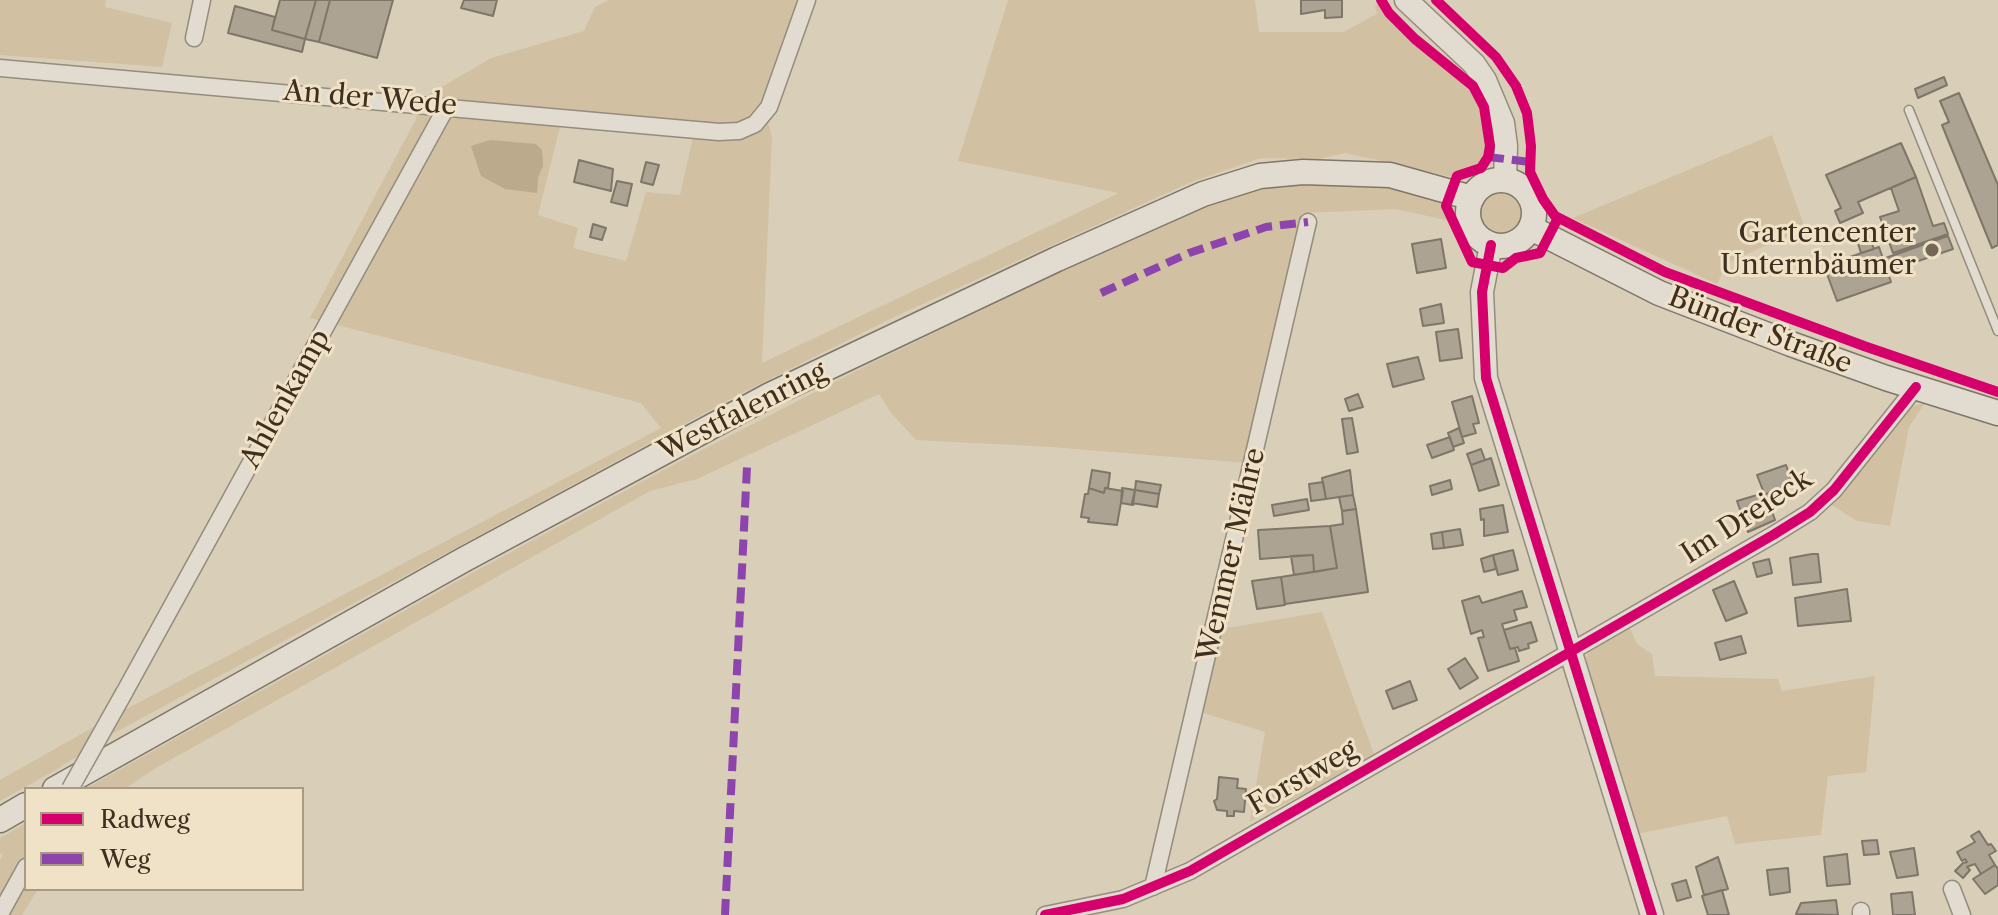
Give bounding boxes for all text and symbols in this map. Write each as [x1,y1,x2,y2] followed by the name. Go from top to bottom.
[282,75,458,123] street label: An der Wede
[1720,217,1916,283] place label: Gartencenter Unternbäumer
[1923,241,1941,259] marker: Gartencenter Unternbäumer
[1663,281,1857,381] street label: Bünder Straße
[234,324,338,474] street label: Ahlenkamp
[653,355,833,469] street label: Westfalenring
[1191,445,1273,665] street label: Wemmer Mähre
[1675,462,1819,572] street label: Im Dreieck
[1242,733,1364,823] street label: Forstweg
[24,787,304,891] legend
[100,805,190,834] text: Radweg
[100,845,150,874] text: Weg

